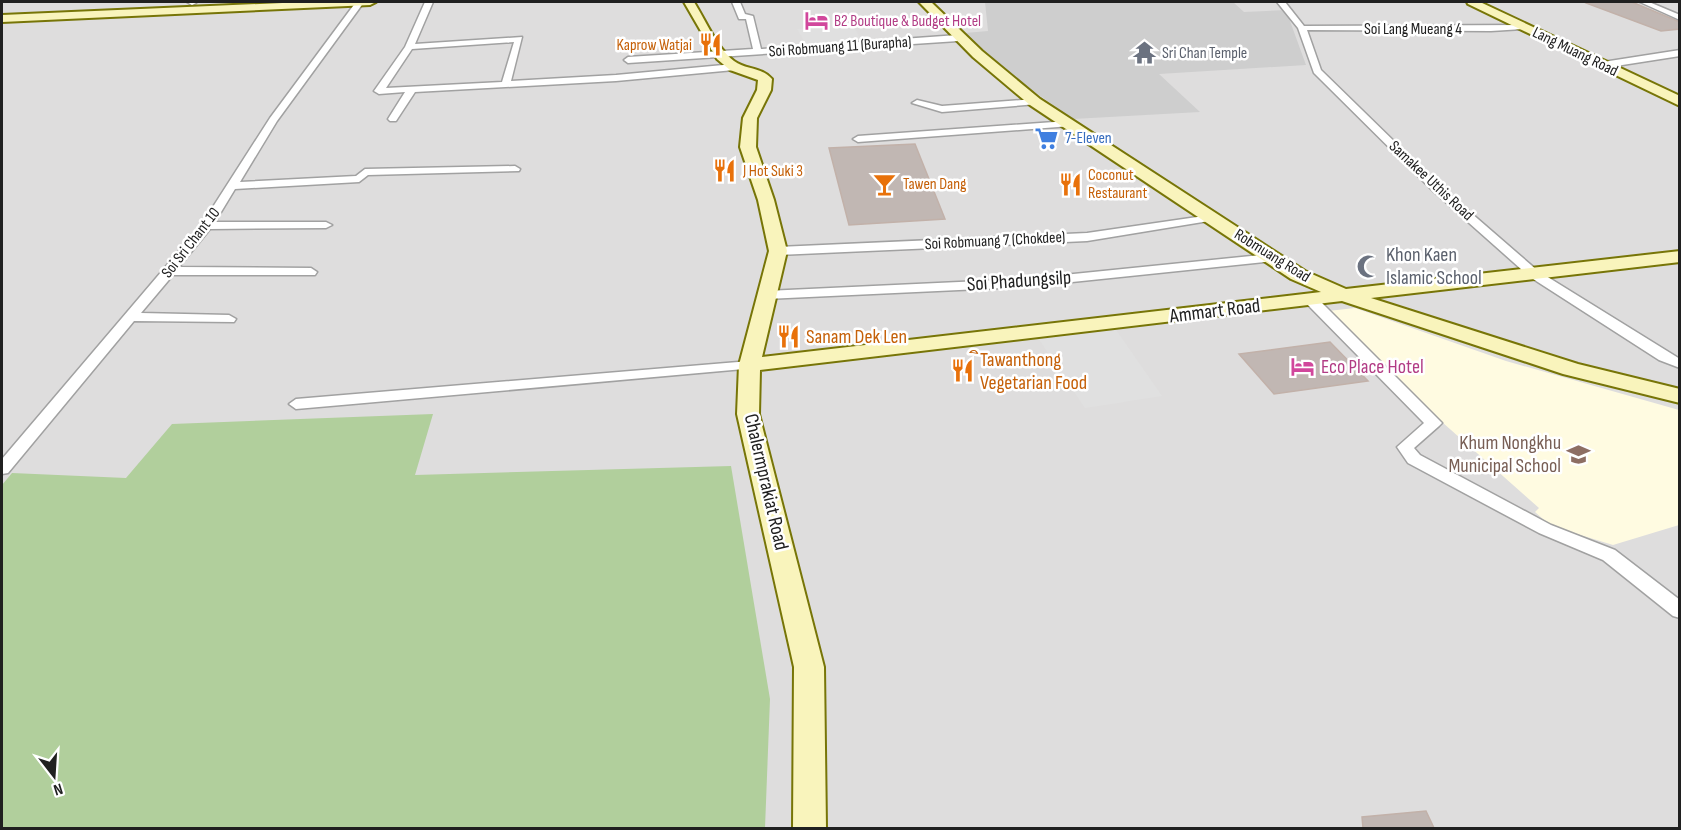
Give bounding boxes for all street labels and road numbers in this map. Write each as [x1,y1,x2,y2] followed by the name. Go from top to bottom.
[1364,20,1462,39] street label: Soi Lang Mueang 4
[1529,23,1621,81] street label: Lang Muang Road
[768,33,912,61] street label: Soi Robmuang 11 (Burapha)
[1385,137,1477,225] street label: Samakee Uthis Road
[158,204,224,282] street label: Soi Sri Chant 10
[1230,225,1314,287] street label: Robmuang Road
[924,228,1066,254] street label: Soi Robmuang 7 (Chokdee)
[966,265,1072,297] street label: Soi Phadungsilp
[1167,294,1262,329] street label: Ammart Road
[739,411,793,553] street label: Chalermprakiat Road

